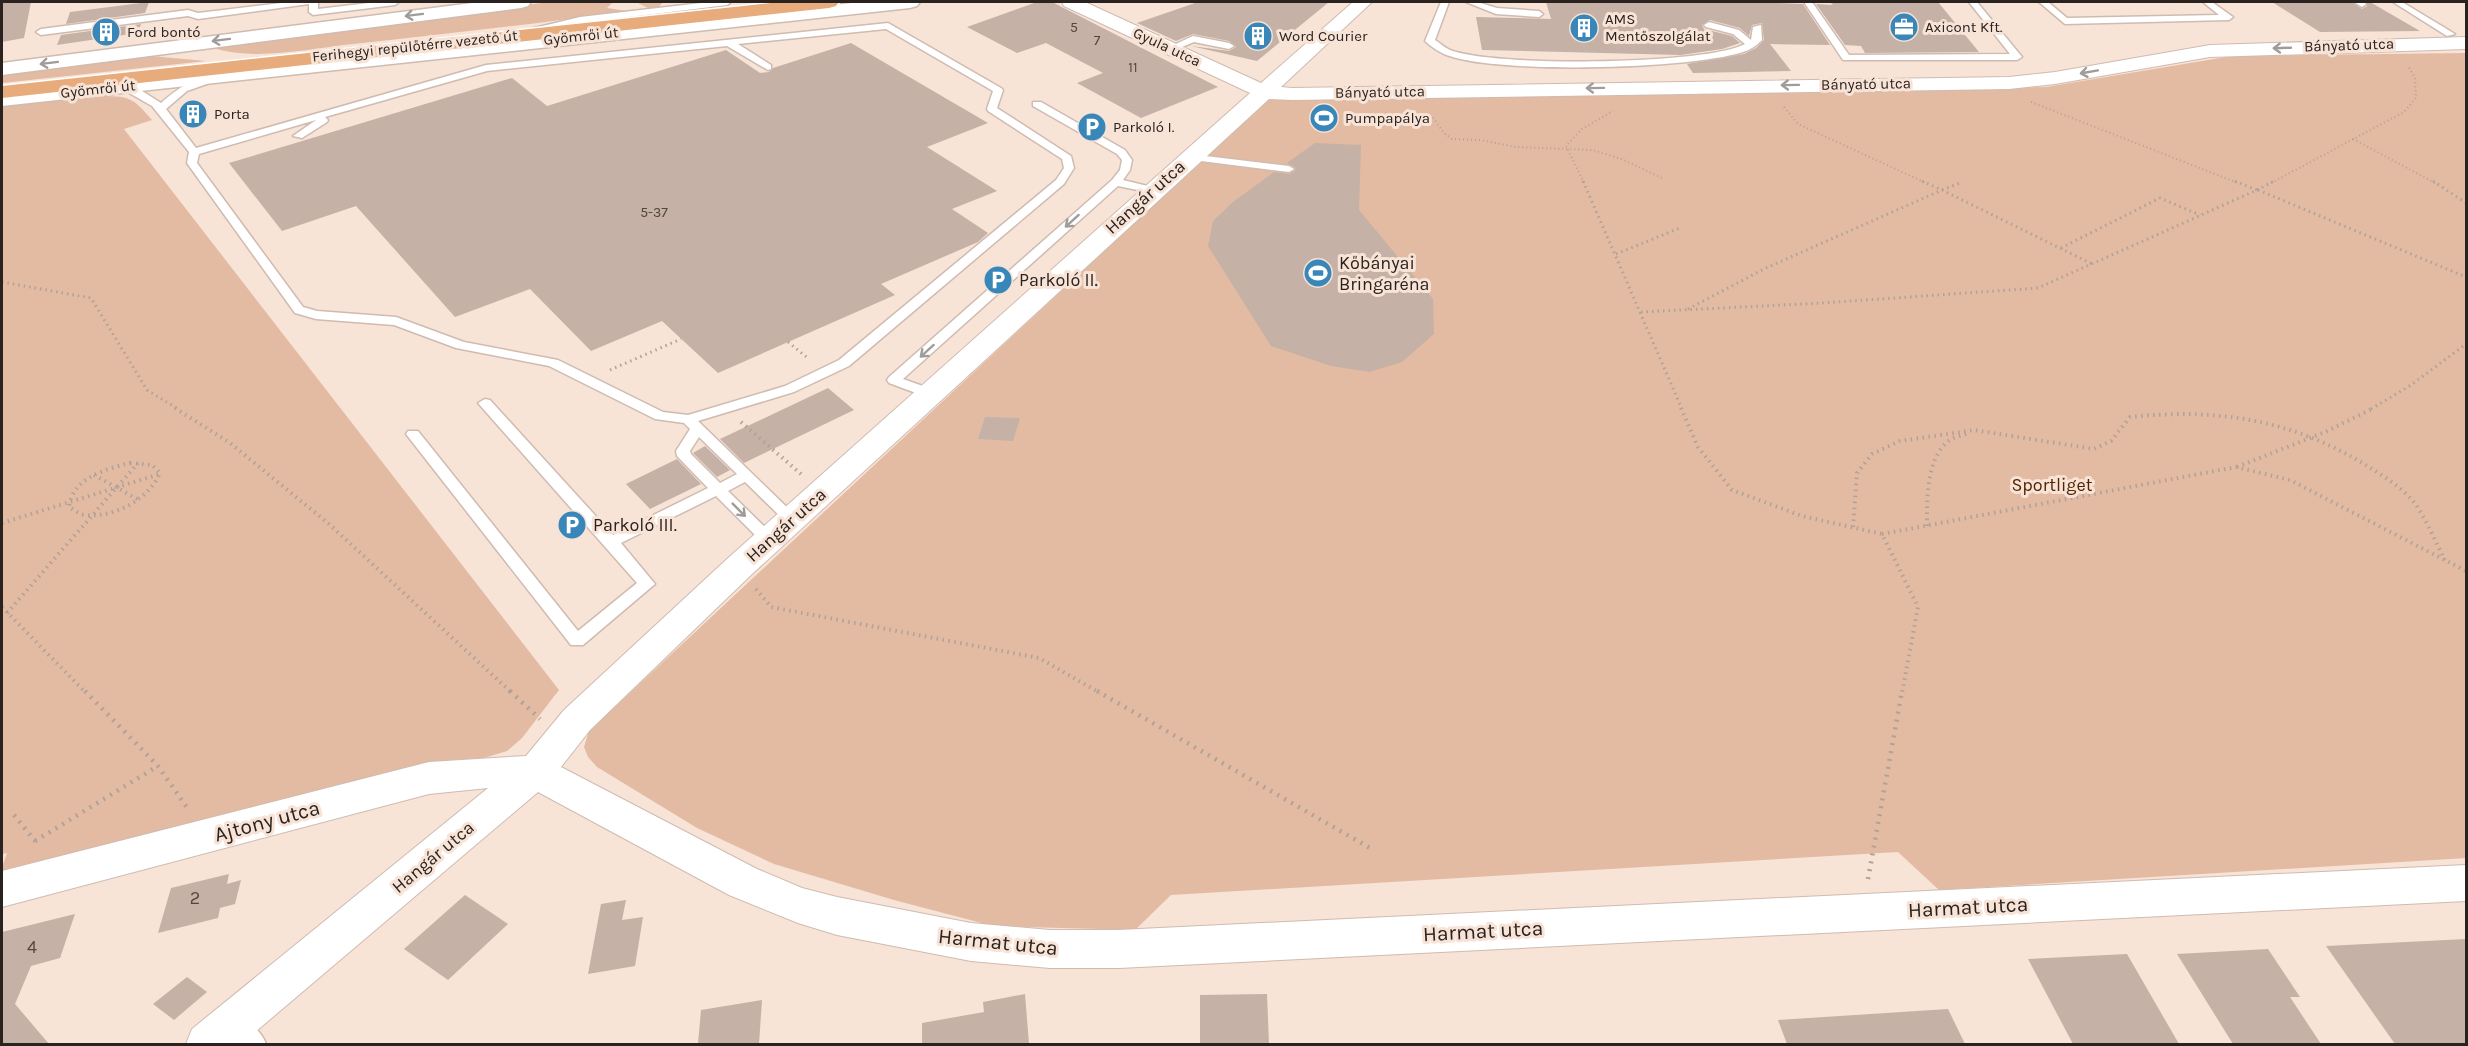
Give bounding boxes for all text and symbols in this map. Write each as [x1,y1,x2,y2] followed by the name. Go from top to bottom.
[405,10,425,21] one-way arrow
[1605,10,1711,45] place label: AMS Mentőszolgálat
[1888,11,1920,43] office icon: Axicont Kft.
[1568,12,1600,44] building icon: AMS Mentőszolgálat
[90,16,122,48] building icon: Ford bontó
[1925,18,2003,36] place label: Axicont Kft.
[1070,19,1078,36] house number: 5
[1242,20,1274,52] building icon: Word Courier
[127,23,200,41] place label: Ford bontó
[543,23,620,49] street label: Gyömrői út
[1130,24,1204,70] street label: Gyula utca
[311,26,519,66] street label: Ferihegyi repülőtérre vezető út
[1279,27,1368,45] place label: Word Courier
[1094,32,1101,49] house number: 7
[212,34,231,45] one-way arrow
[2304,34,2394,56] street label: Bányató utca
[2273,42,2293,53] one-way arrow
[40,57,60,68] one-way arrow
[1128,59,1138,76] house number: 11
[2080,66,2099,77] one-way arrow
[1821,74,1911,94] street label: Bányató utca
[60,76,137,102] street label: Gyömrői út
[1780,79,1800,91] one-way arrow
[1335,82,1425,102] street label: Bányató utca
[1585,83,1605,94] one-way arrow
[177,98,209,130] building icon: Porta
[1308,102,1340,134] sports icon: Pumpapálya
[214,105,250,123] place label: Porta
[1345,109,1430,127] place label: Pumpapálya
[1076,111,1108,143] parking icon: Parkoló I.
[1113,118,1175,136] place label: Parkoló I.
[1100,155,1190,239] street label: Hangár utca
[640,204,668,221] house number: 5-37
[1065,214,1080,228] one-way arrow
[1339,252,1430,295] place label: Kőbányai Bringaréna
[1302,257,1334,289] sports icon: Kőbányai Bringaréna
[982,264,1014,296] parking icon: Parkoló II.
[1019,269,1098,291] place label: Parkoló II.
[920,344,935,358] one-way arrow
[2011,474,2093,496] park label: Sportliget
[741,483,831,567] street label: Hangár utca
[731,503,746,518] one-way arrow
[556,509,588,541] parking icon: Parkoló III.
[593,514,677,536] place label: Parkoló III.
[212,795,322,847] street label: Ajtony utca
[387,816,479,898] street label: Hangár utca
[190,887,200,909] house number: 2
[1907,892,2029,922] street label: Harmat utca
[1422,916,1544,946] street label: Harmat utca
[937,924,1059,960] street label: Harmat utca
[27,936,37,958] house number: 4

